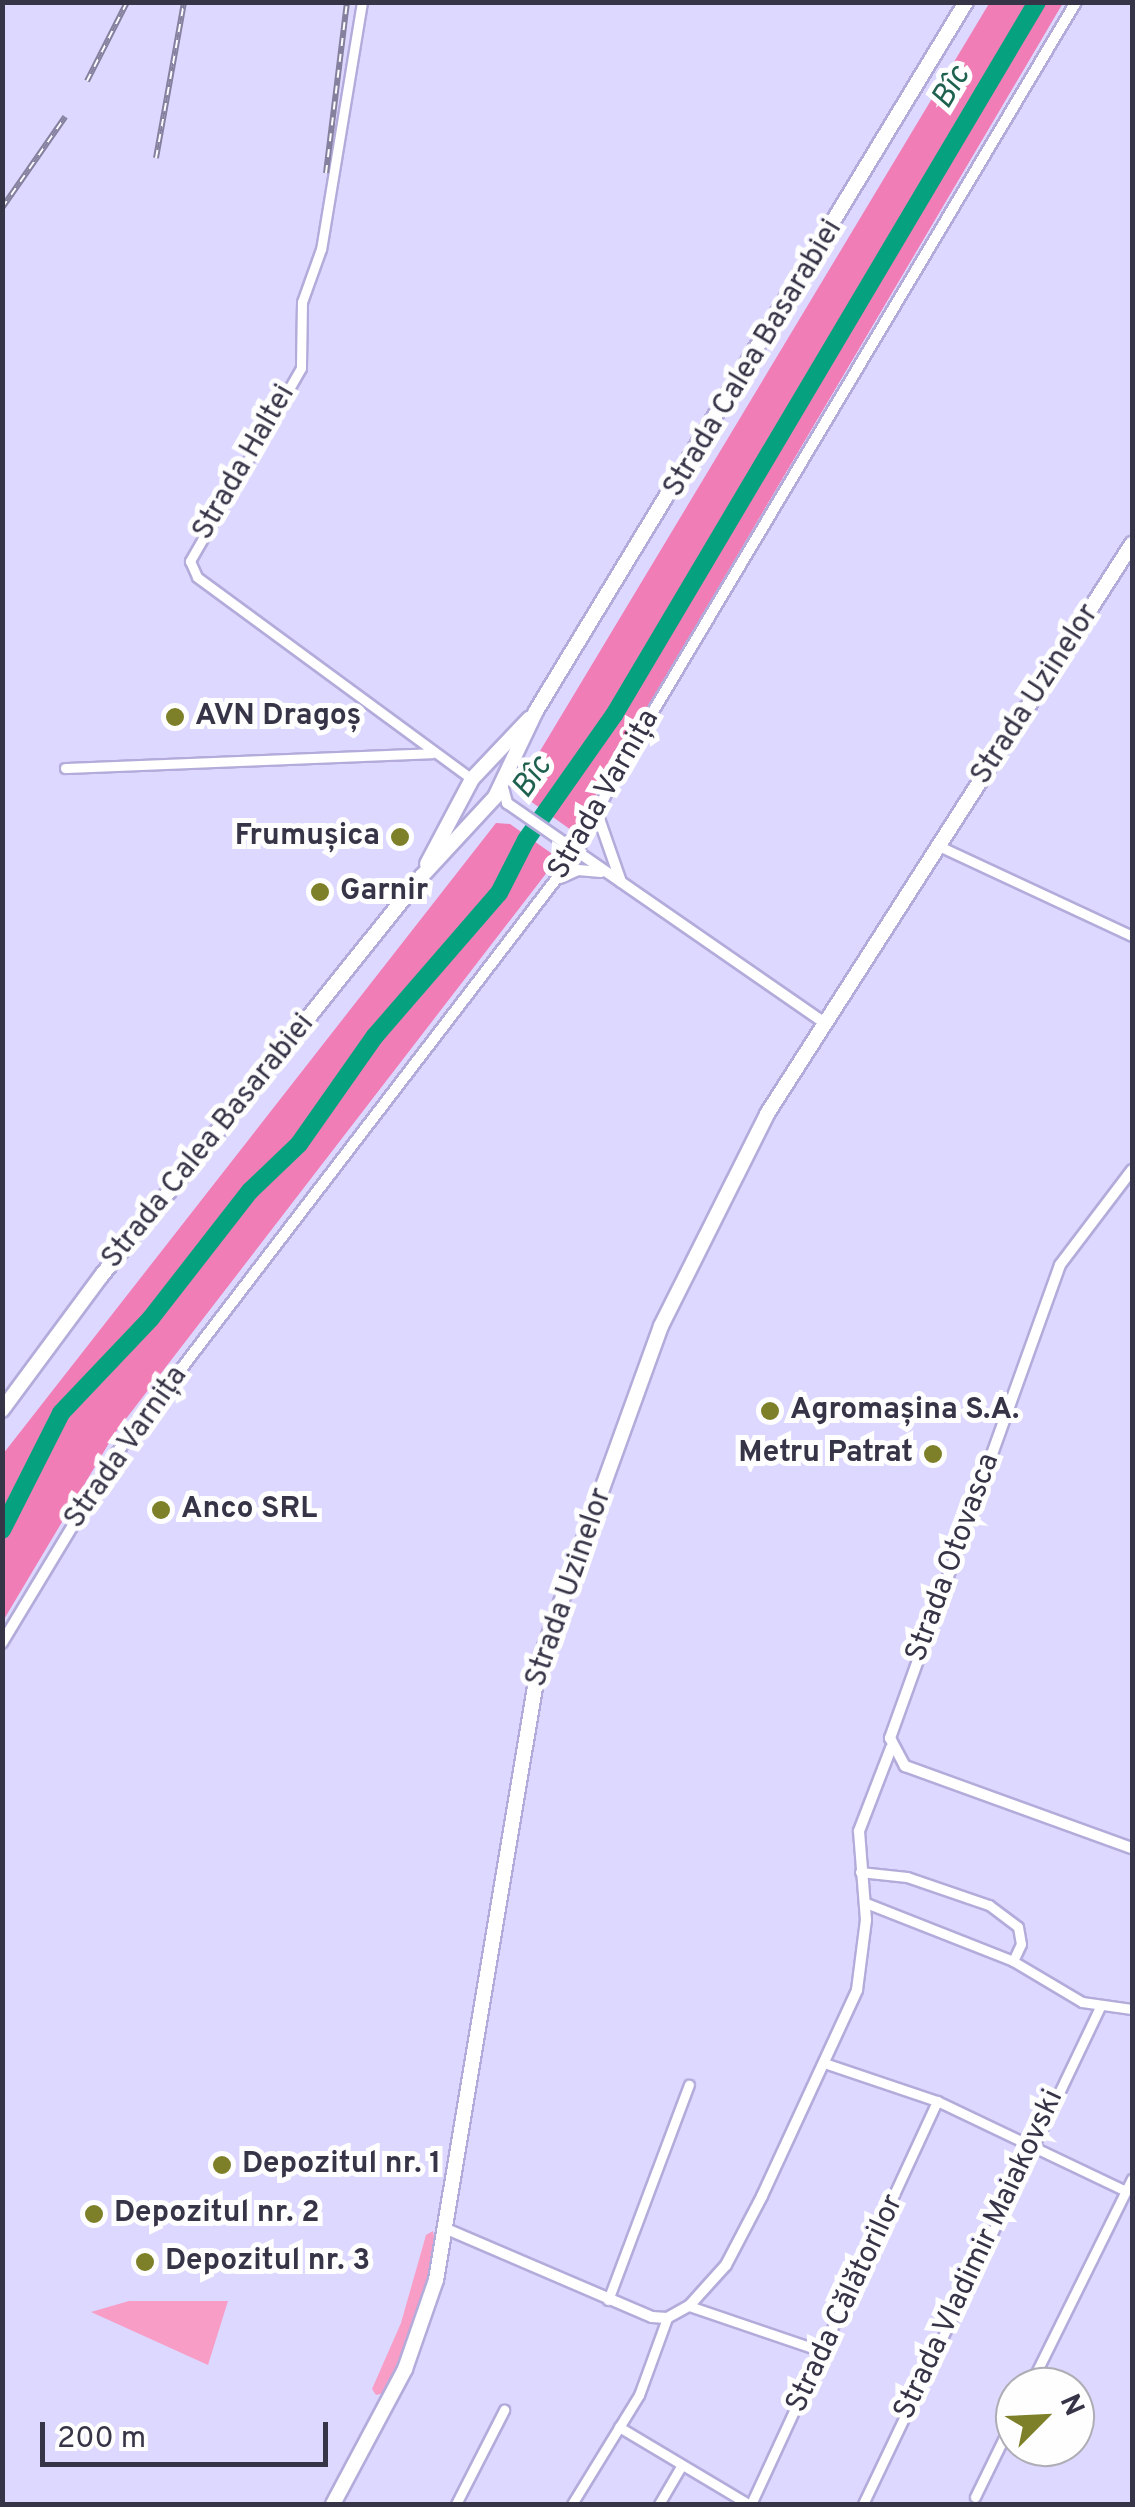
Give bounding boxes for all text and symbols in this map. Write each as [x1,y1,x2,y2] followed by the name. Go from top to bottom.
[924,60,980,116] water label: Bîc
[657,214,851,504] street label: Strada Calea Basarabiei
[186,379,304,547] street label: Strada Haltei
[964,598,1108,792] street label: Strada Uzinelor
[195,699,361,735] place label: AVN Dragoș
[542,703,668,887] street label: Strada Varnița
[164,706,186,728] marker: AVN Dragoș
[505,749,561,807] water label: Bîc
[235,819,380,855] place label: Frumușica
[389,826,411,848] marker: Frumușica
[340,874,428,910] place label: Garnir
[309,881,331,903] marker: Garnir
[95,1007,323,1277] street label: Strada Calea Basarabiei
[57,1359,197,1537] street label: Strada Varnița
[790,1393,1019,1429] place label: Agromașina S.A.
[759,1400,781,1422] marker: Agromașina S.A.
[738,1436,913,1472] place label: Metru Patrat
[922,1443,944,1465] marker: Metru Patrat
[900,1449,1008,1667] street label: Strada Otovasca
[519,1484,621,1692] street label: Strada Uzinelor
[181,1492,317,1528] place label: Anco SRL
[150,1499,172,1521] marker: Anco SRL
[887,2084,1073,2426] street label: Strada Vladimir Maiakovski
[242,2147,441,2183] place label: Depozitul nr. 1
[211,2154,233,2176] marker: Depozitul nr. 1
[780,2189,912,2419] street label: Strada Călătorilor
[114,2196,320,2232] place label: Depozitul nr. 2
[83,2203,105,2225] marker: Depozitul nr. 2
[165,2244,370,2280] place label: Depozitul nr. 3
[134,2251,156,2273] marker: Depozitul nr. 3
[995,2367,1095,2467] north arrow
[1050,2389,1091,2422] text: N
[45,2402,332,2464] scale bar
[57,2421,146,2458] text: 200 m

